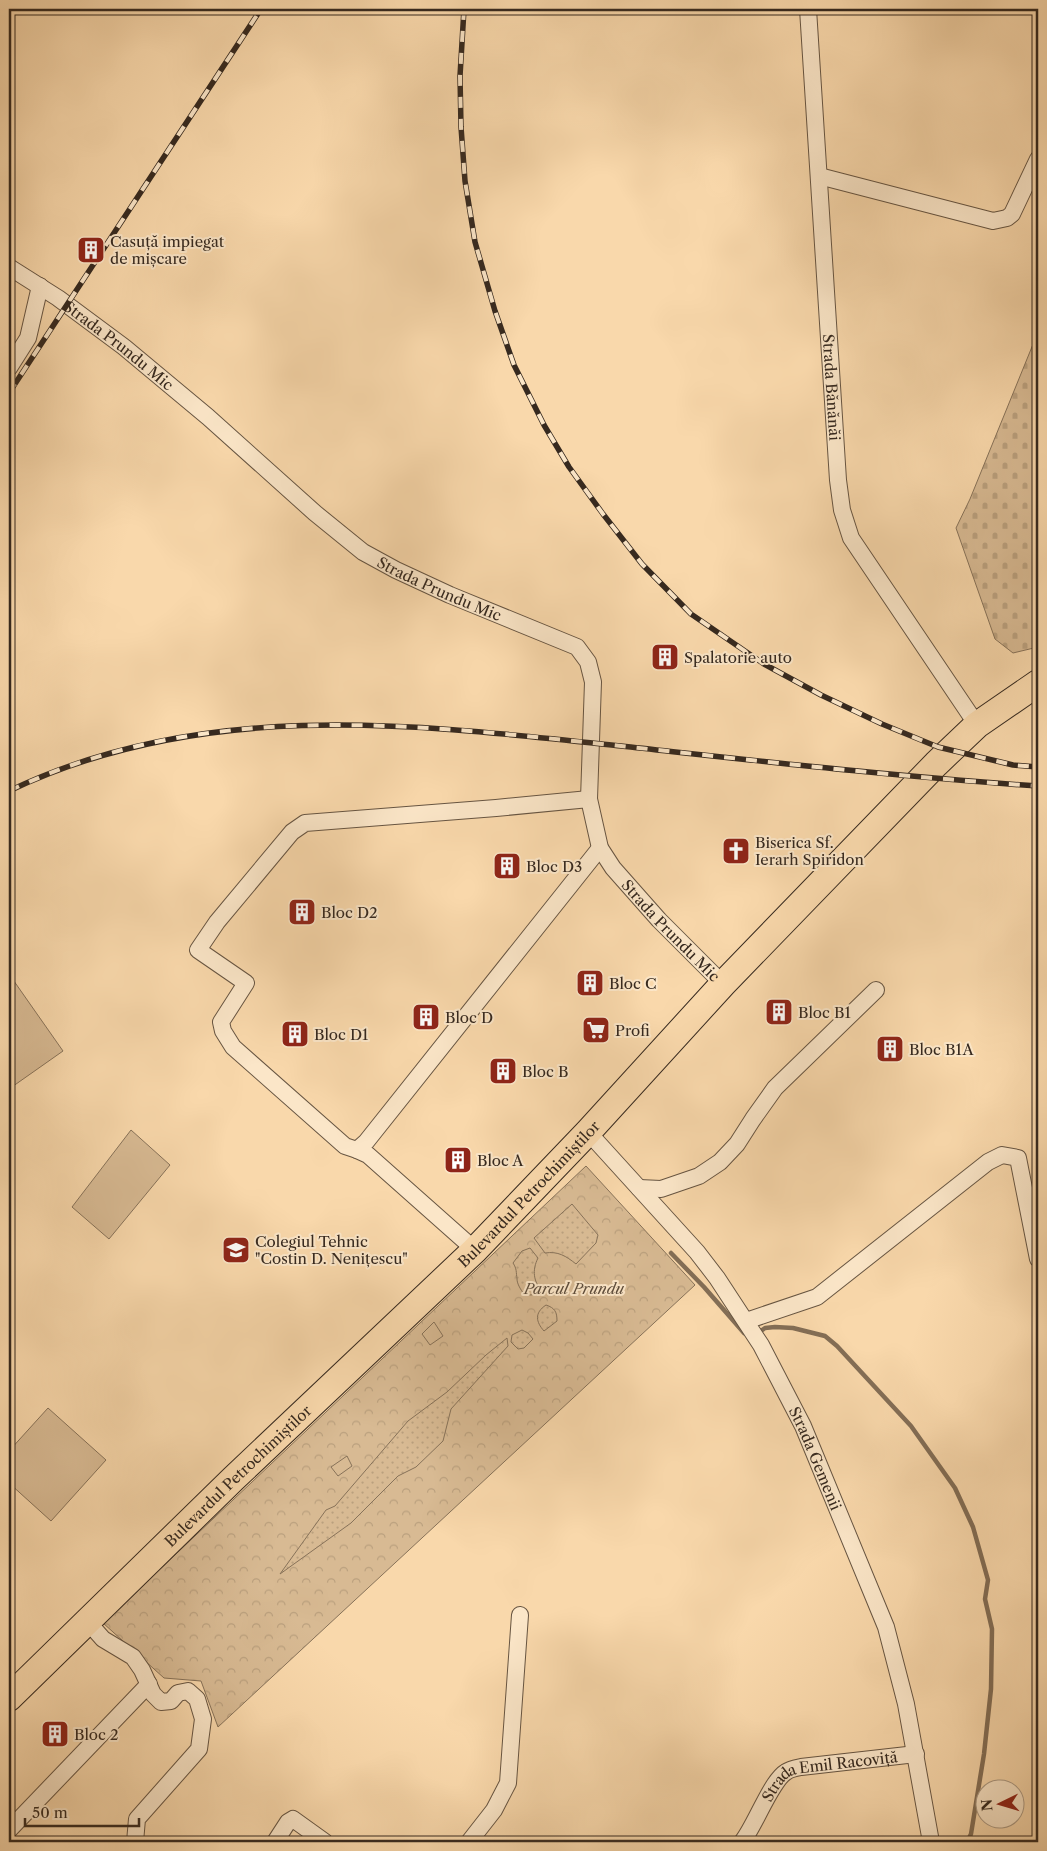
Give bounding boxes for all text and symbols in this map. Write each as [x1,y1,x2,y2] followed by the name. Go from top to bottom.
[110,232,225,268] place label: Casuță impiegat de mișcare
[76,235,106,265] building icon: Casuță impiegat de mișcare
[60,296,178,394] street label: Strada Prundu Mic
[819,333,845,442] street label: Strada Bănănăi
[374,552,505,625] street label: Strada Prundu Mic
[650,642,680,672] building icon: Spalatorie auto
[684,648,792,667] place label: Spalatorie auto
[755,833,865,869] place label: Biserica Sf. Ierarh Spiridon
[721,836,751,866] church icon: Biserica Sf. Ierarh Spiridon
[492,851,522,881] building icon: Bloc D3
[526,857,582,876] place label: Bloc D3
[618,875,724,985] street label: Strada Prundu Mic
[287,897,317,927] building icon: Bloc D2
[321,903,378,922] place label: Bloc D2
[575,968,605,998] building icon: Bloc C
[609,974,656,993] place label: Bloc C
[764,997,794,1027] building icon: Bloc B1
[411,1002,441,1032] building icon: Bloc D
[798,1003,851,1022] place label: Bloc B1
[445,1008,493,1027] place label: Bloc D
[581,1015,611,1045] supermarket icon: Profi
[280,1019,310,1049] building icon: Bloc D1
[615,1021,650,1040] place label: Profi
[314,1025,369,1044] place label: Bloc D1
[875,1034,905,1064] building icon: Bloc B1A
[909,1040,974,1059] place label: Bloc B1A
[488,1056,518,1086] building icon: Bloc B
[522,1062,568,1081] place label: Bloc B
[454,1116,604,1271] street label: Bulevardul Petrochimiștilor
[443,1145,473,1175] building icon: Bloc A
[477,1151,524,1170] place label: Bloc A
[255,1232,408,1268] place label: Colegiul Tehnic "Costin D. Nenițescu"
[221,1235,251,1265] school or university icon: Colegiul Tehnic "Costin D. Nenițescu"
[523,1279,624,1298] park label: Parcul Prundu
[160,1400,315,1550] street label: Bulevardul Petrochimiștilor
[785,1403,846,1513] street label: Strada Gemenii
[40,1719,70,1749] building icon: Bloc 2
[74,1725,119,1744] place label: Bloc 2
[757,1747,899,1805] street label: Strada Emil Racoviță
[974,1778,1024,1828] north arrow
[25,1796,139,1828] scale bar
[978,1798,997,1812] text: N
[32,1803,68,1822] text: 50 m

